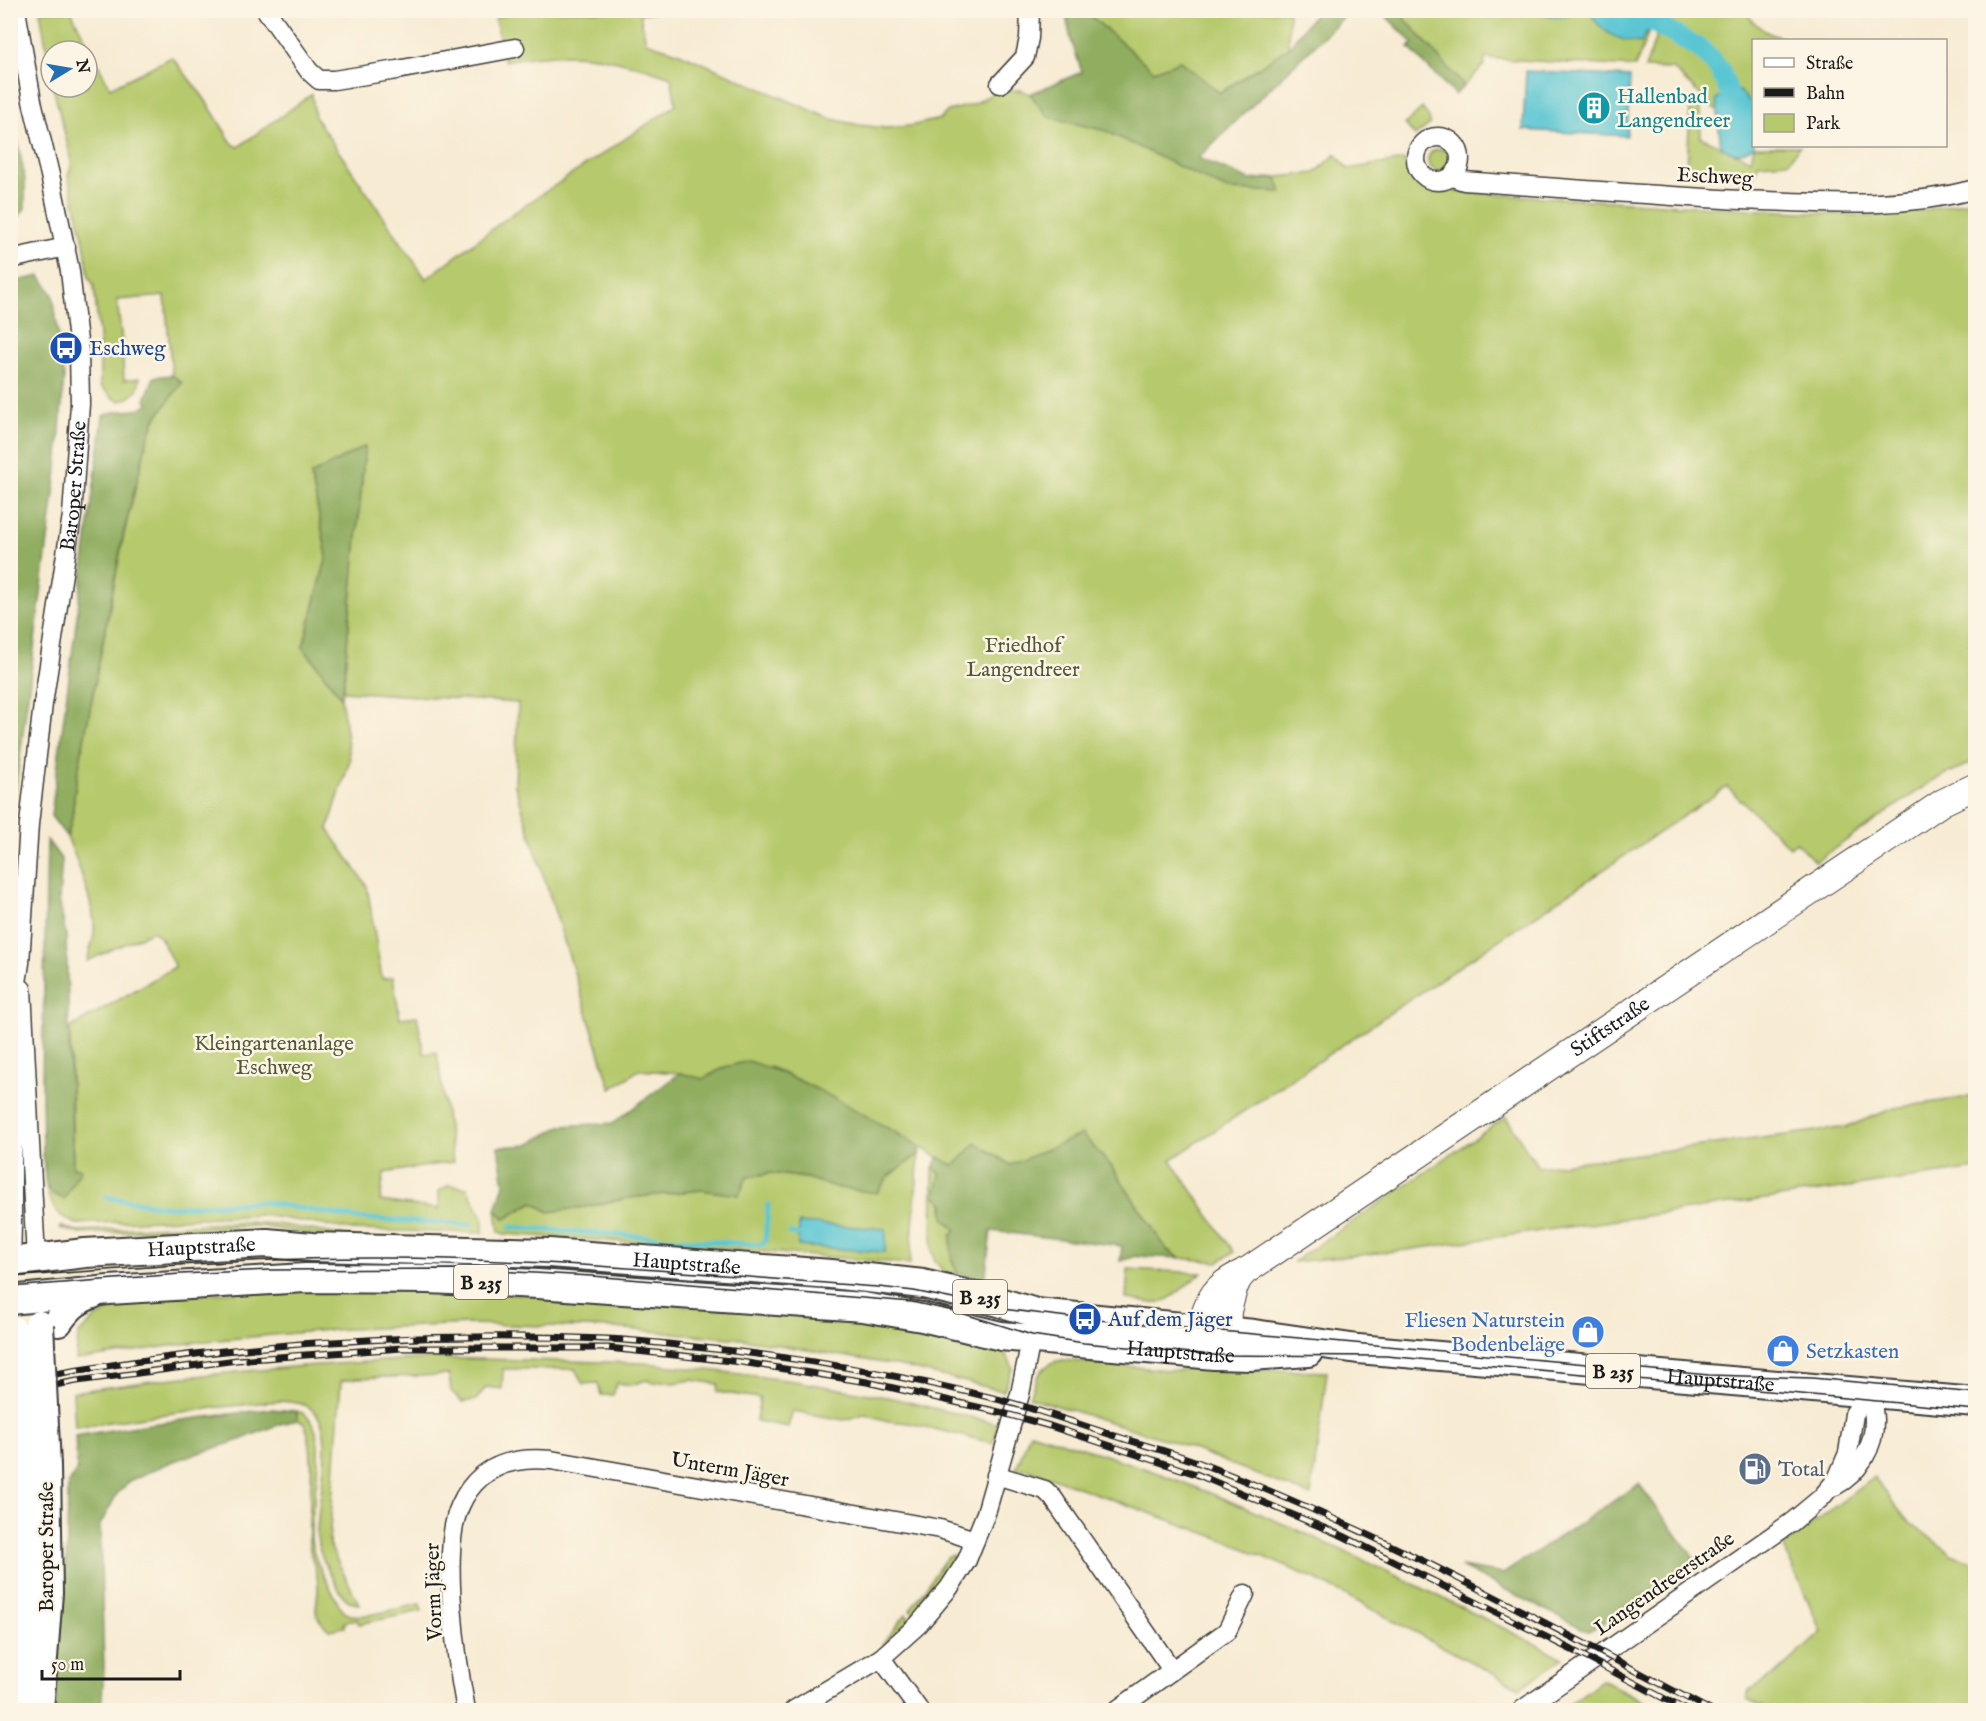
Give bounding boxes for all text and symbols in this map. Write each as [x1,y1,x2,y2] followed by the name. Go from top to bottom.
[39,39,99,99] north arrow
[1752,39,1947,147] legend
[1806,53,1853,76] text: Straße
[70,57,93,75] text: N
[1806,83,1845,106] text: Bahn
[1617,84,1731,135] place label: Hallenbad Langendreer
[1576,90,1612,126] building icon: Hallenbad Langendreer
[1806,113,1841,136] text: Park
[1676,162,1754,193] street label: Eschweg
[48,330,84,366] bus stop icon: Eschweg
[89,336,166,363] place label: Eschweg
[55,420,94,553] street label: Baroper Straße
[966,633,1080,684] park label: Friedhof Langendreer
[1566,991,1656,1064] street label: Stiftstraße
[194,1031,354,1082] park label: Kleingartenanlage Eschweg
[146,1232,257,1265] street label: Hauptstraße
[631,1247,742,1282] street label: Hauptstraße
[454,1265,508,1299] road number: B 235
[953,1280,1007,1314] road number: B 235
[1067,1301,1103,1337] bus stop icon: Auf dem Jäger
[1107,1307,1233,1334] place label: Auf dem Jäger
[1404,1308,1565,1359] place label: Fliesen Naturstein Bodenbeläge
[1570,1314,1606,1350] shop icon: Fliesen Naturstein Bodenbeläge
[1765,1333,1801,1369] shop icon: Setzkasten
[1125,1335,1235,1371] street label: Hauptstraße
[1806,1339,1899,1366] place label: Setzkasten
[1586,1354,1640,1388] road number: B 235
[1665,1363,1776,1400] street label: Hauptstraße
[669,1447,791,1494] street label: Unterm Jäger
[1737,1451,1773,1487] fuel station icon: Total
[1778,1457,1825,1484] place label: Total
[34,1481,61,1612] street label: Baroper Straße
[1589,1526,1741,1643] street label: Langendreerstraße
[419,1542,450,1643] street label: Vorm Jäger
[42,1643,180,1681] scale bar
[51,1654,84,1677] text: 50 m

